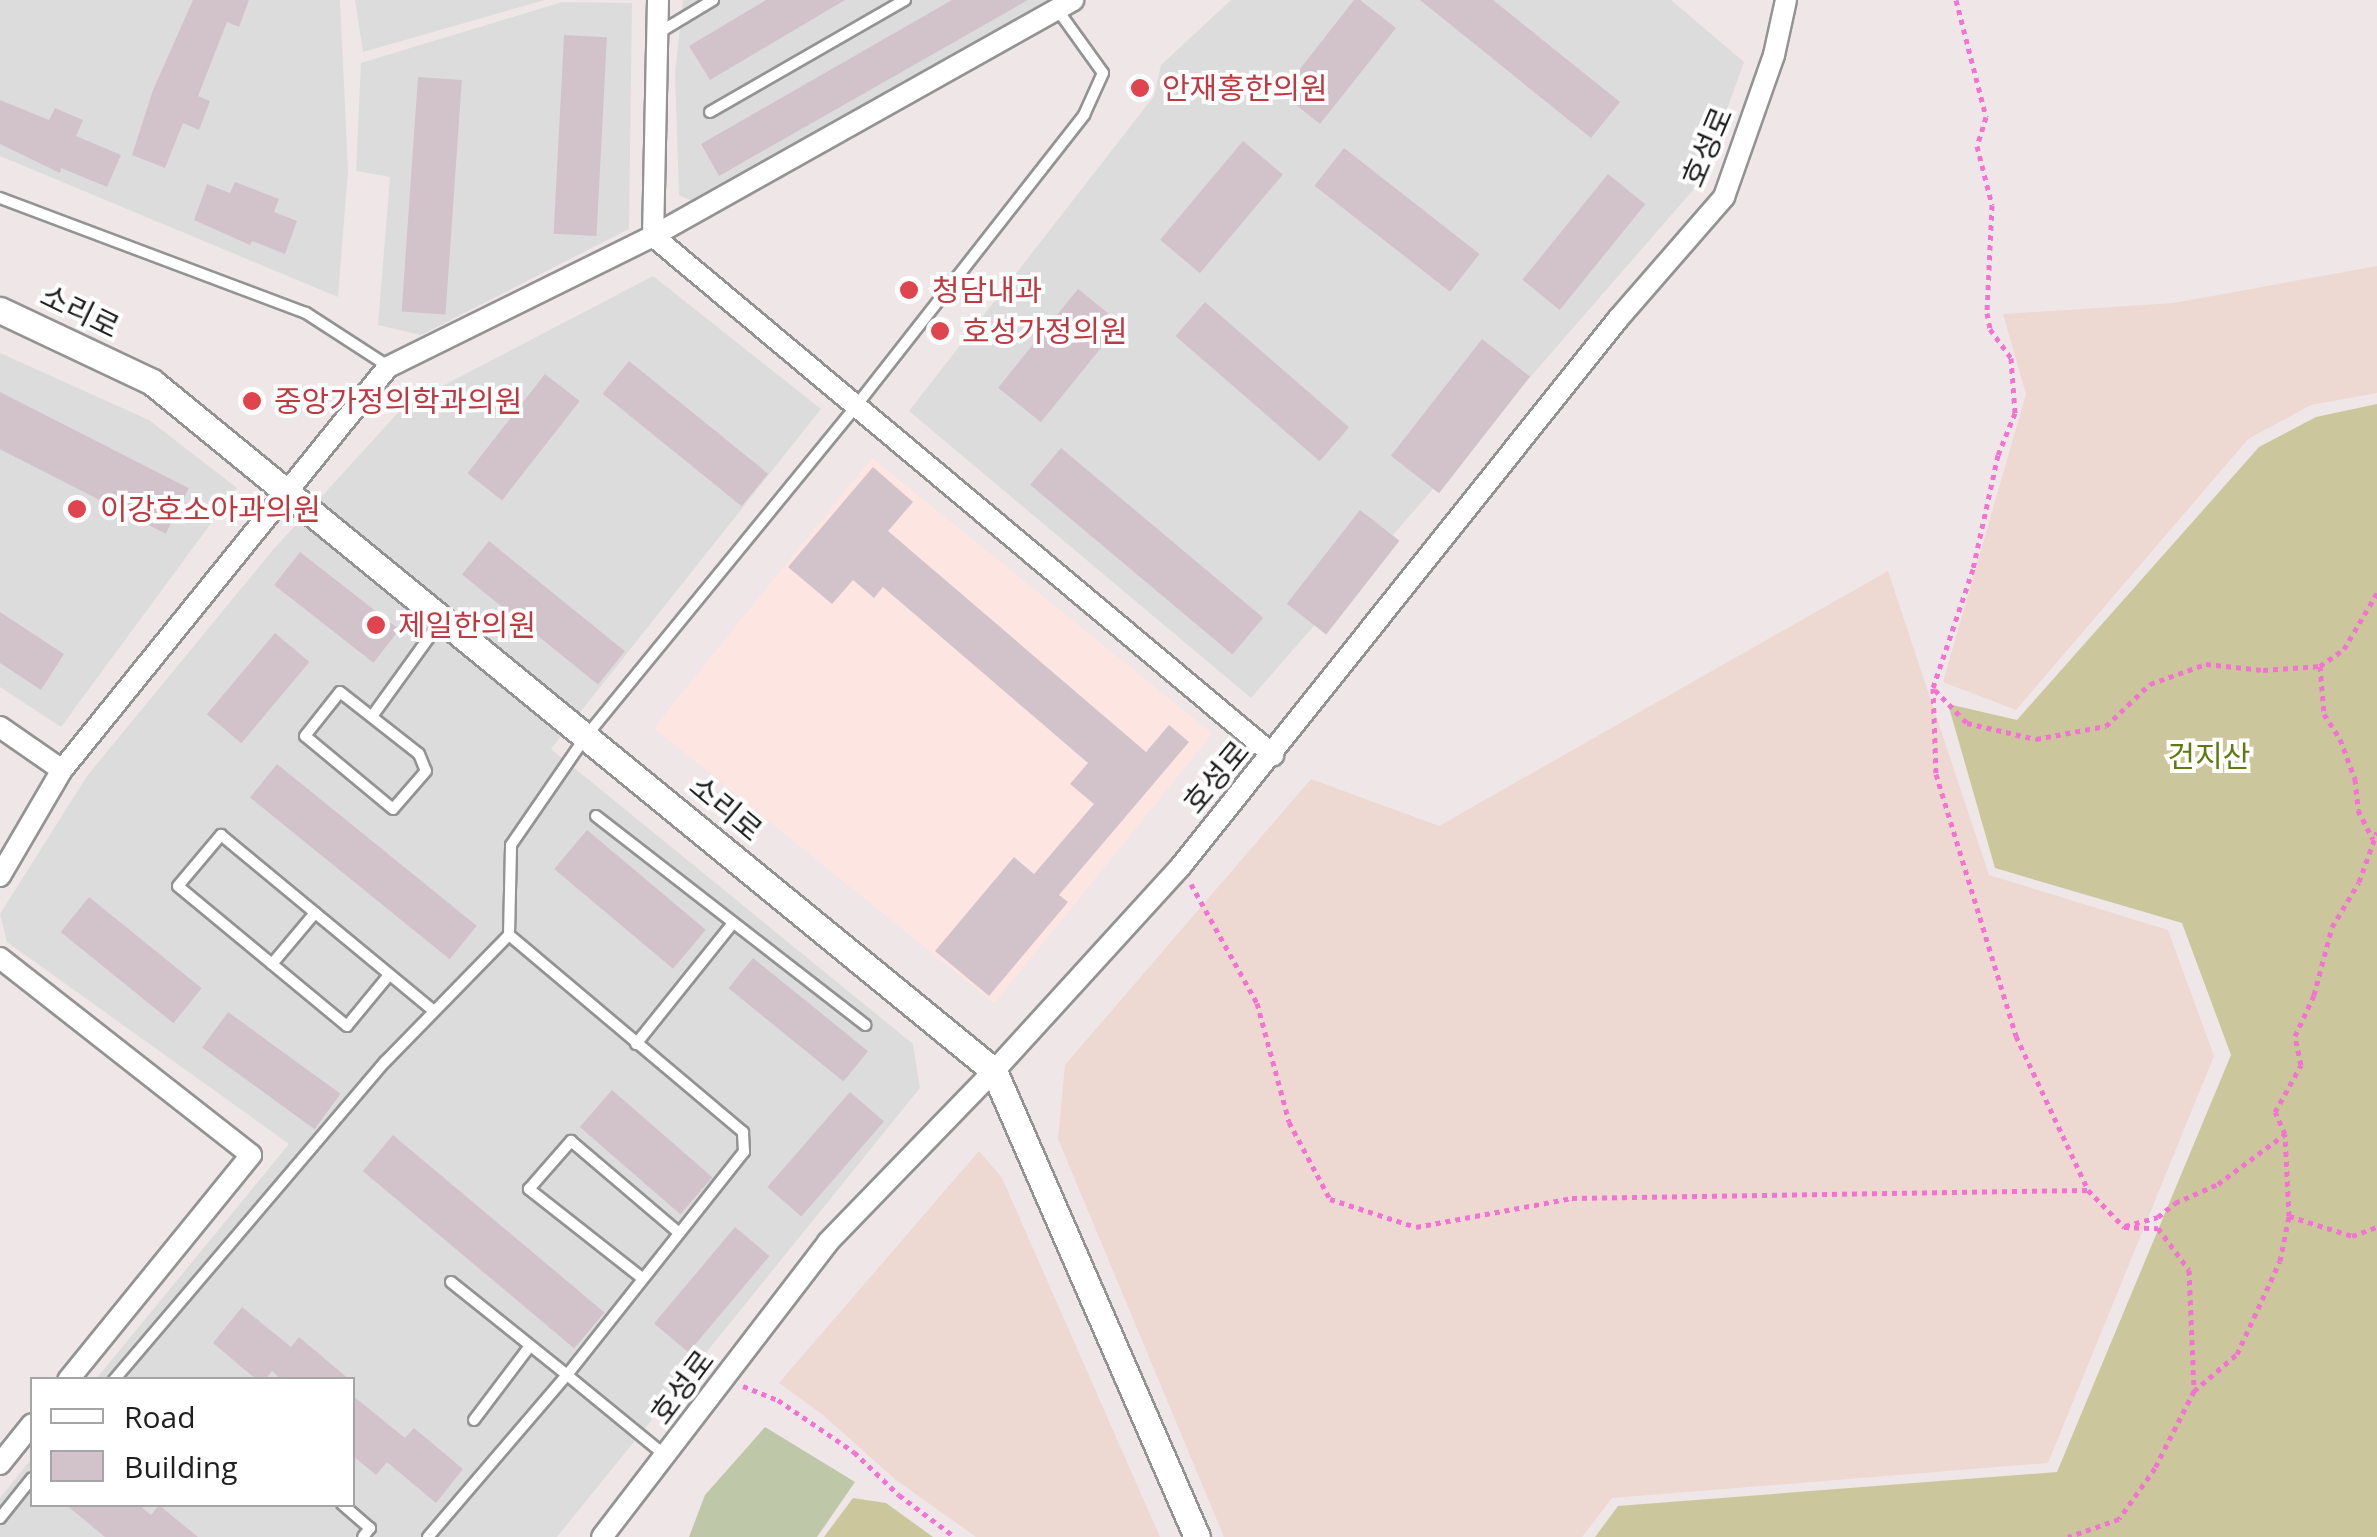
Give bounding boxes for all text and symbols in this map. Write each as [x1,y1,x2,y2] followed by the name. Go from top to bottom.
[1162,70,1328,106] place label: 안재홍한의원
[1127,75,1153,101] marker: 안재홍한의원
[1674,102,1740,192] street label: 호성로
[932,272,1042,308] place label: 청담내과
[35,277,125,345] street label: 소리로
[896,277,922,303] marker: 청담내과
[962,313,1128,349] place label: 호성가정의원
[927,318,953,344] marker: 호성가정의원
[274,383,522,419] place label: 중앙가정의학과의원
[239,388,265,414] marker: 중앙가정의학과의원
[100,491,321,527] place label: 이강호소아과의원
[64,496,90,522] marker: 이강호소아과의원
[398,607,536,643] place label: 제일한의원
[363,612,389,638] marker: 제일한의원
[1176,734,1256,820] street label: 호성로
[2168,738,2250,774] park label: 건지산
[683,768,769,848] street label: 소리로
[643,1343,721,1431] street label: 호성로
[30,1377,355,1507] legend
[124,1396,196,1437] text: Road
[124,1446,238,1487] text: Building

